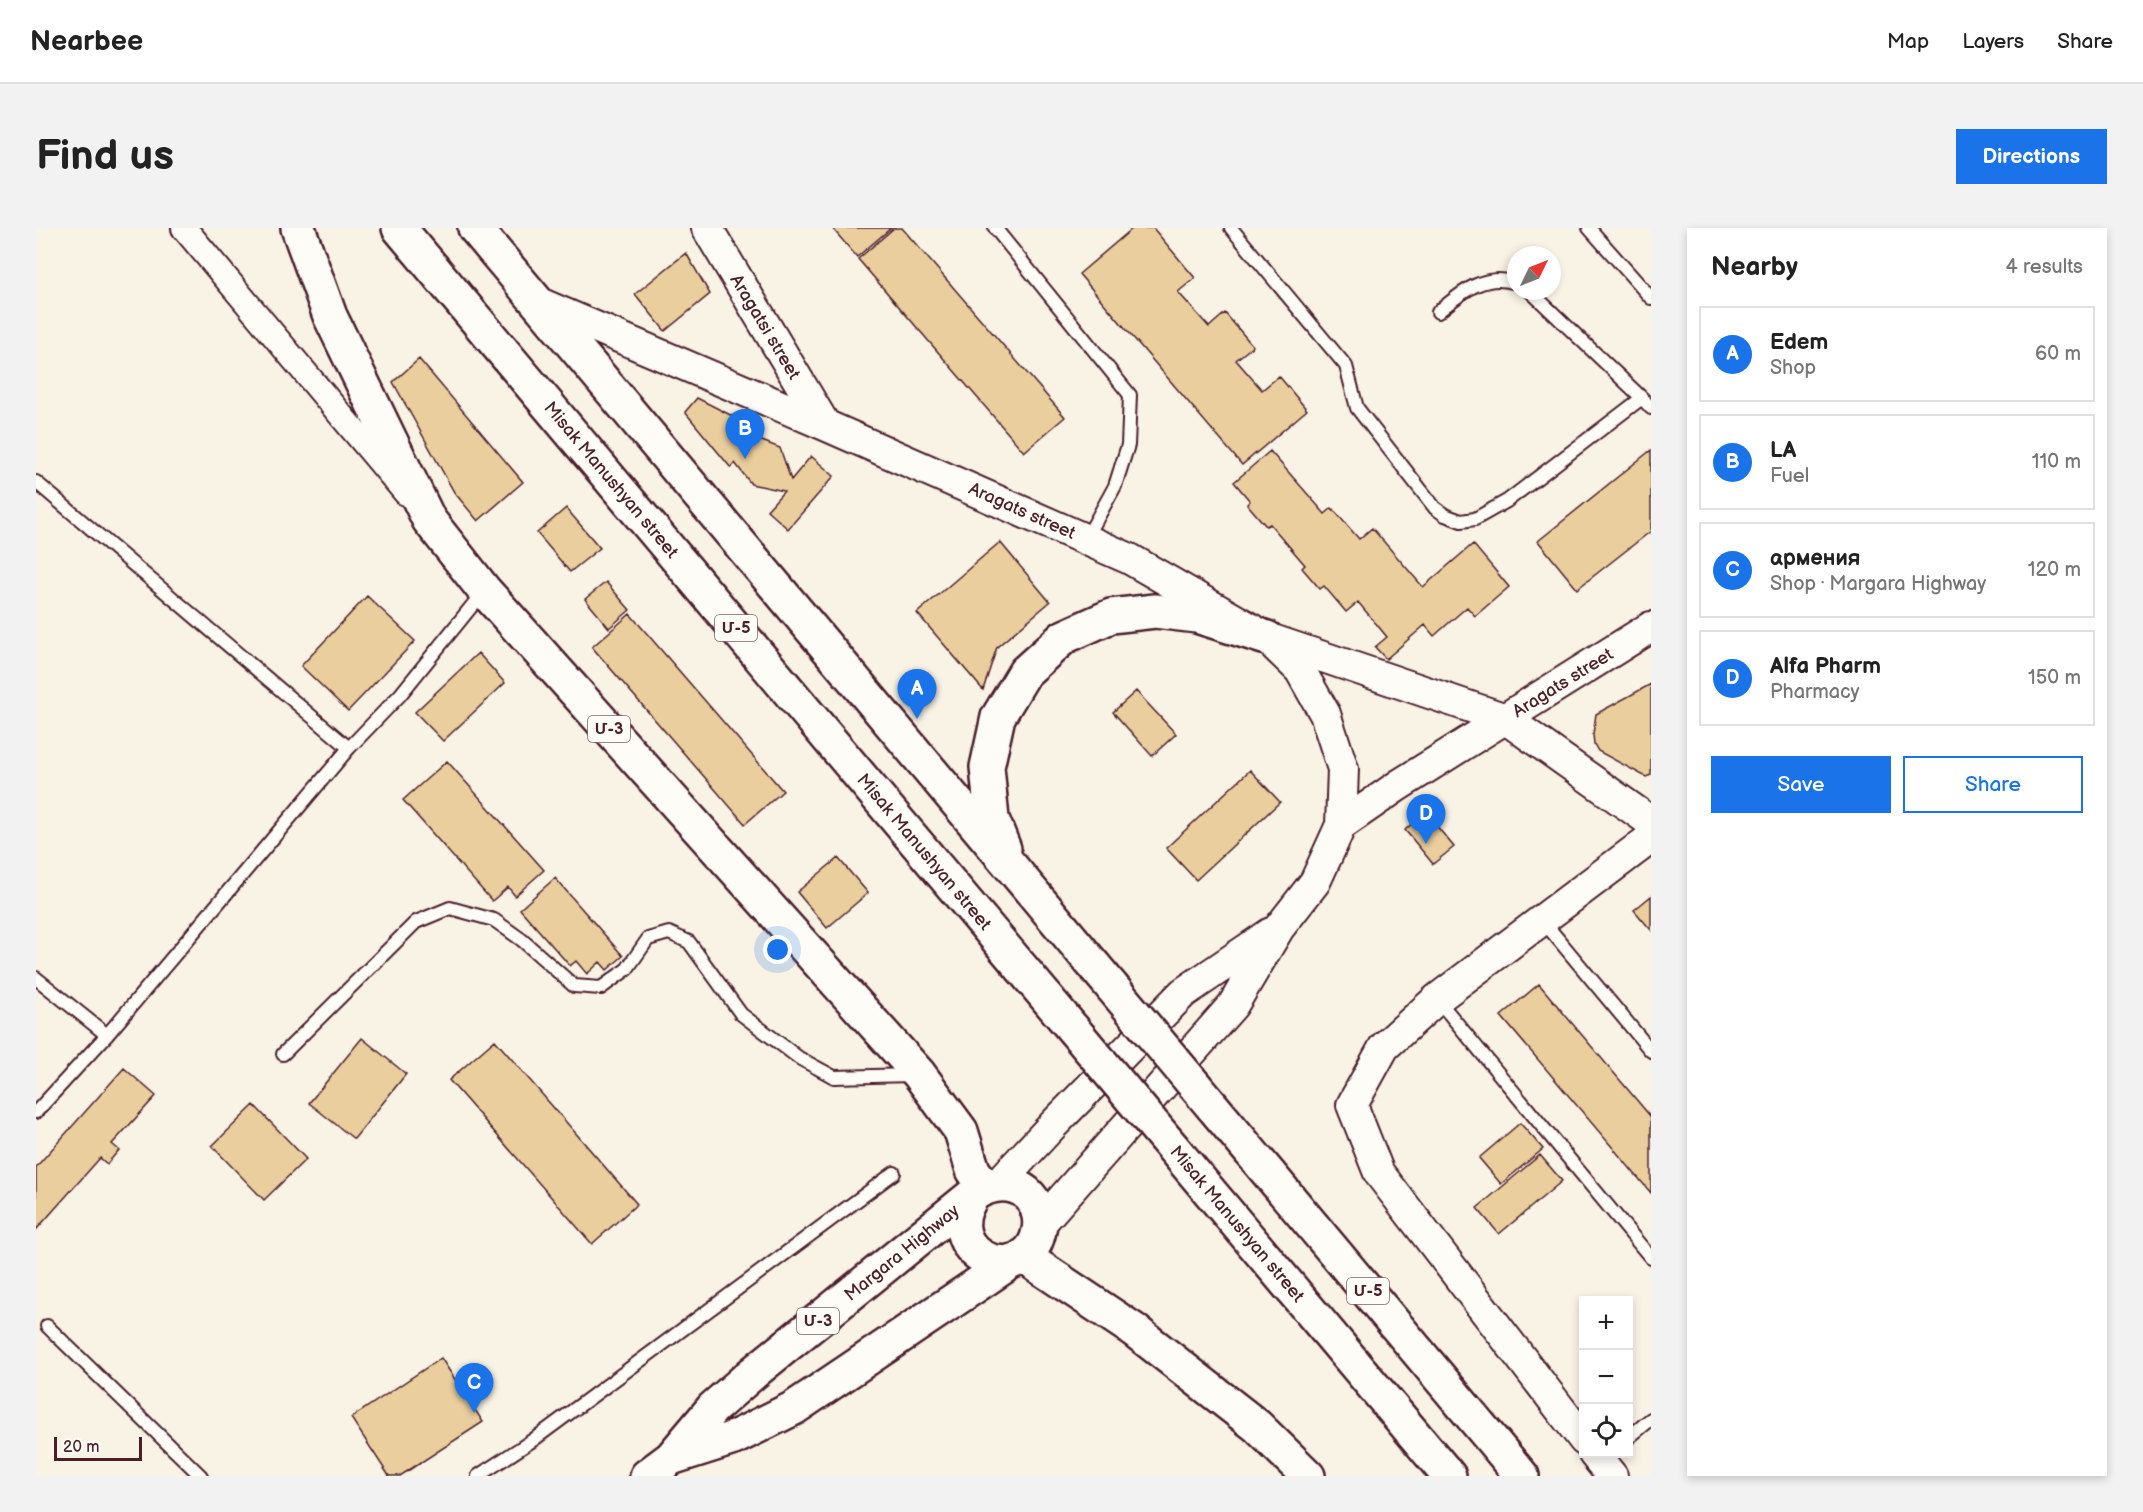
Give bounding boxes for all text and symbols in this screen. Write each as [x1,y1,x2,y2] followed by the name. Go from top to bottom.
[30,25,143,58] text: Nearbee
[1887,29,1929,54] text: Map
[1962,29,2024,54] text: Layers
[2057,29,2113,54] text: Share
[1956,129,2107,184] button: Directions
[36,131,174,182] text: Find us
[1507,246,1561,300] north arrow
[1711,252,1798,283] text: Nearby
[2005,255,2083,279] text: 4 results
[725,271,805,384] street label: Aragatsi street
[1770,329,1828,356] text: Edem
[1726,342,1739,366] text: A
[2035,342,2081,366] text: 60 m
[1770,356,1816,380] text: Shop
[539,398,683,563] street label: Misak Manushyan street
[726,410,764,459] pin: B
[1770,437,1796,464] text: LA
[1725,450,1740,474] text: B
[2032,450,2081,474] text: 110 m
[1770,464,1809,488] text: Fuel
[965,478,1079,544] street label: Aragats street
[1770,545,1861,572] text: армения
[1725,558,1740,582] text: C
[2028,558,2081,582] text: 120 m
[1770,572,1986,596] text: Shop · Margara Highway
[715,615,757,641] road number: Մ-5
[1509,644,1618,722] street label: Aragats street
[1770,653,1881,680] text: Alfa Pharm
[1726,666,1739,690] text: D
[2028,666,2081,690] text: 150 m
[898,670,936,719] pin: A
[1770,680,1860,704] text: Pharmacy
[588,716,630,742] road number: Մ-3
[1711,756,1891,813] button: Save
[1903,756,2083,813] button: Share
[852,770,996,935] street label: Misak Manushyan street
[1406,794,1446,844] pin: D
[763,935,792,964] your location
[1165,1142,1309,1307] street label: Misak Manushyan street
[840,1200,964,1306] street label: Margara Highway
[1347,1278,1389,1304] road number: Մ-5
[1579,1296,1633,1458] map controls
[1579,1296,1633,1350] button: +
[797,1308,839,1334] road number: Մ-3
[1579,1350,1633,1404] button: −
[454,1364,494,1413] pin: C
[1579,1404,1633,1458] button: locate
[54,1434,142,1462] scale bar
[63,1438,99,1457] text: 20 m

